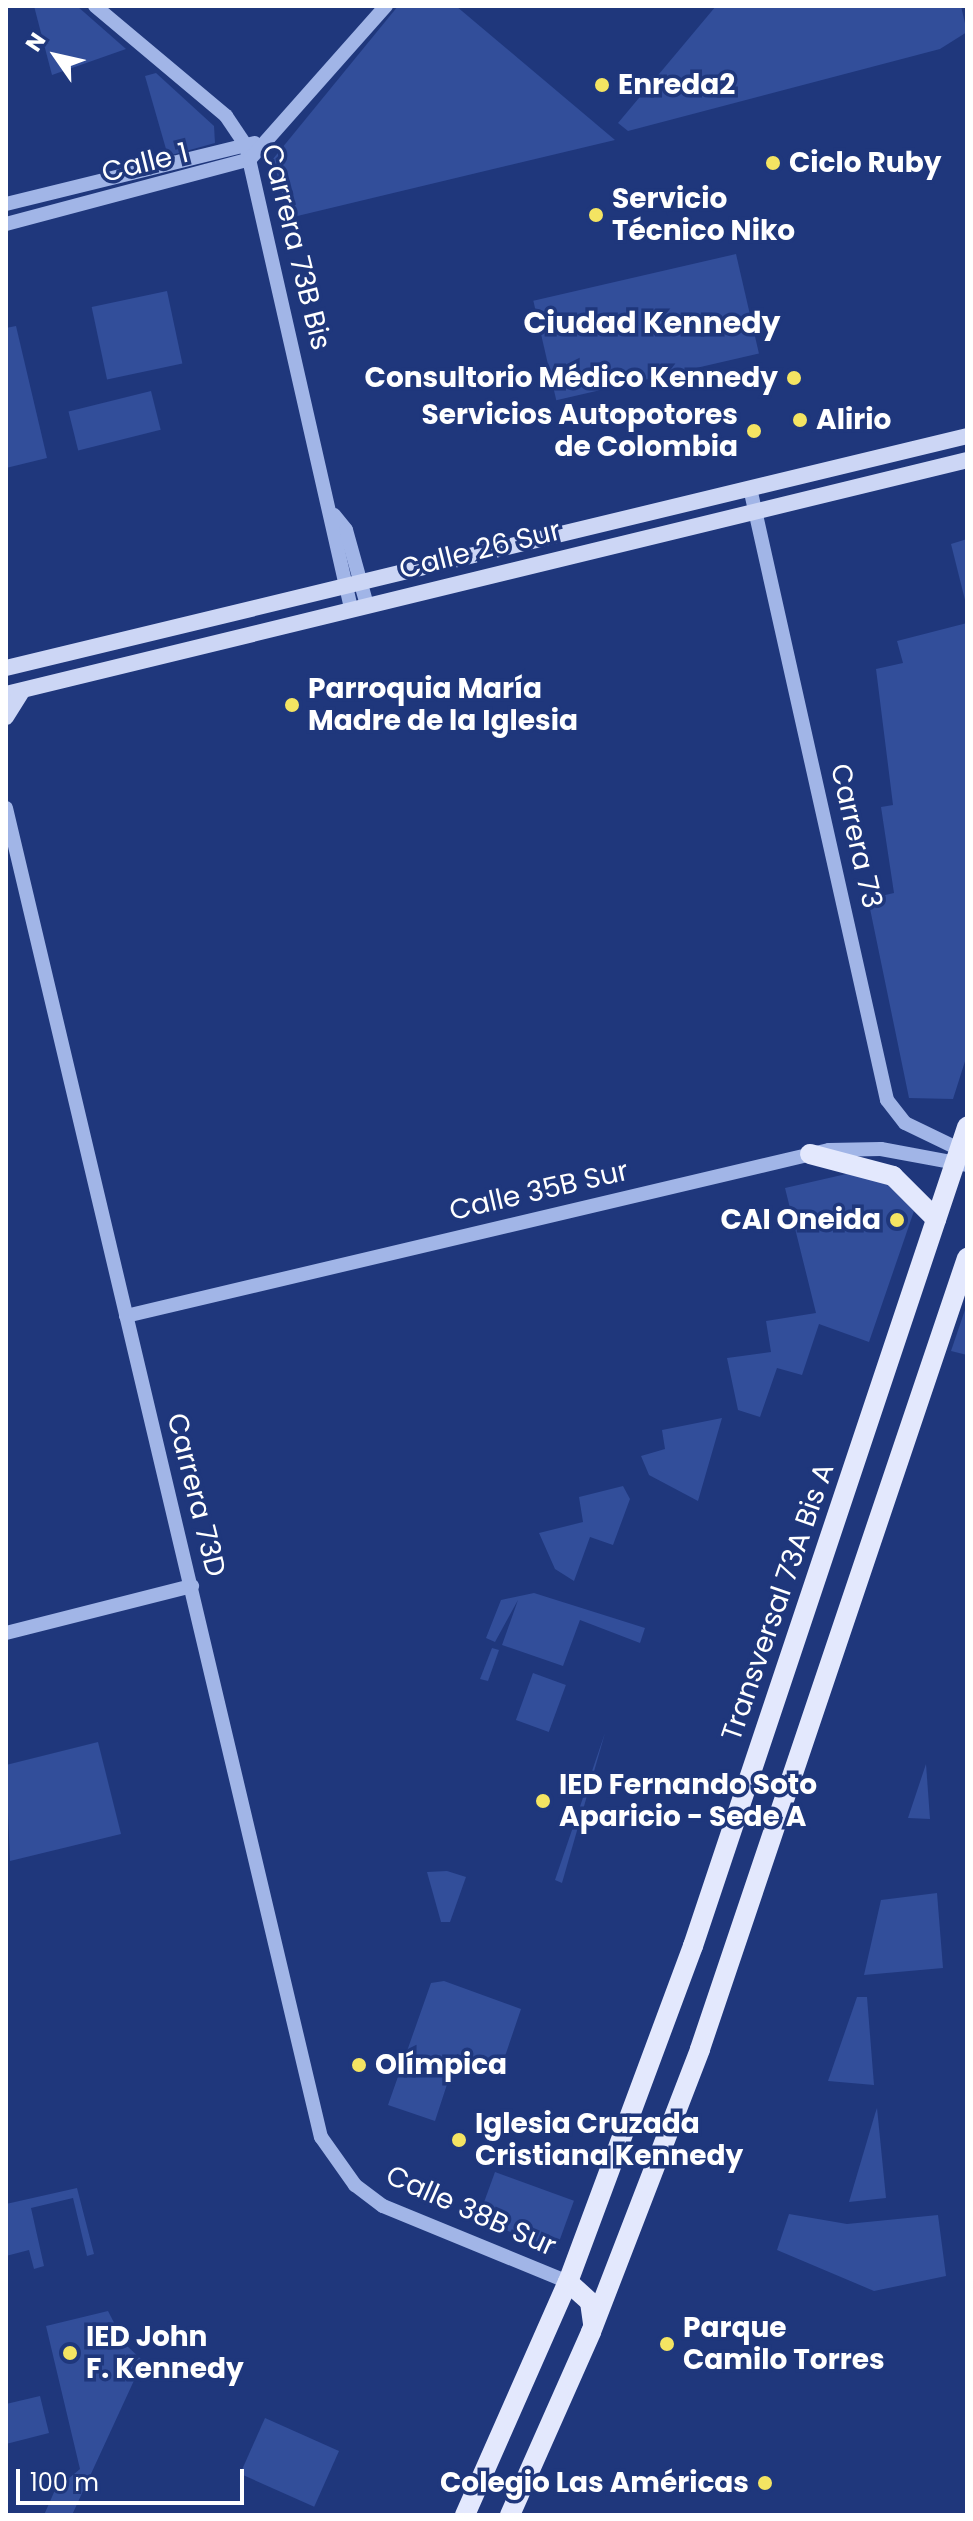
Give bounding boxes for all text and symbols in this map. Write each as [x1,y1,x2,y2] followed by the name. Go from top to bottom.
[16,16,96,96] north arrow
[18,27,53,58] text: N
[618,68,735,102] place label: Enreda2
[593,76,611,94] marker: Enreda2
[98,136,192,190] street label: Calle 1
[254,141,338,353] street label: Carrera 73B Bis
[789,146,941,180] place label: Ciclo Ruby
[764,154,782,172] marker: Ciclo Ruby
[612,182,795,248] place label: Servicio Técnico Niko
[587,206,605,224] marker: Servicio Técnico Niko
[523,305,781,341] district label: Ciudad Kennedy
[365,361,778,395] place label: Consultorio Médico Kennedy
[785,369,803,387] marker: Consultorio Médico Kennedy
[422,398,738,464] place label: Servicios Autopotores de Colombia
[816,403,891,437] place label: Alirio
[791,411,809,429] marker: Alirio
[745,422,763,440] marker: Servicios Autopotores de Colombia
[396,514,564,586] street label: Calle 26 Sur
[308,672,578,738] place label: Parroquia María Madre de la Iglesia
[283,696,301,714] marker: Parroquia María Madre de la Iglesia
[823,760,889,912] street label: Carrera 73
[446,1154,632,1228] street label: Calle 35B Sur
[720,1203,881,1237] place label: CAI Oneida
[888,1211,906,1229] marker: CAI Oneida
[159,1410,233,1580] street label: Carrera 73D
[715,1459,841,1745] street label: Transversal 73A Bis A
[559,1768,817,1834] place label: IED Fernando Soto Aparicio - Sede A
[534,1792,552,1810] marker: IED Fernando Soto Aparicio - Sede A
[375,2048,507,2082] place label: Olímpica
[350,2056,368,2074] marker: Olímpica
[475,2107,743,2173] place label: Iglesia Cruzada Cristiana Kennedy
[450,2131,468,2149] marker: Iglesia Cruzada Cristiana Kennedy
[381,2158,561,2264] street label: Calle 38B Sur
[683,2311,885,2377] place label: Parque Camilo Torres
[86,2320,244,2386] place label: IED John F. Kennedy
[658,2335,676,2353] marker: Parque Camilo Torres
[61,2344,79,2362] marker: IED John F. Kennedy
[20,2453,248,2503] scale bar
[30,2466,99,2499] text: 100 m
[440,2466,749,2500] place label: Colegio Las Américas
[756,2474,774,2492] marker: Colegio Las Américas

